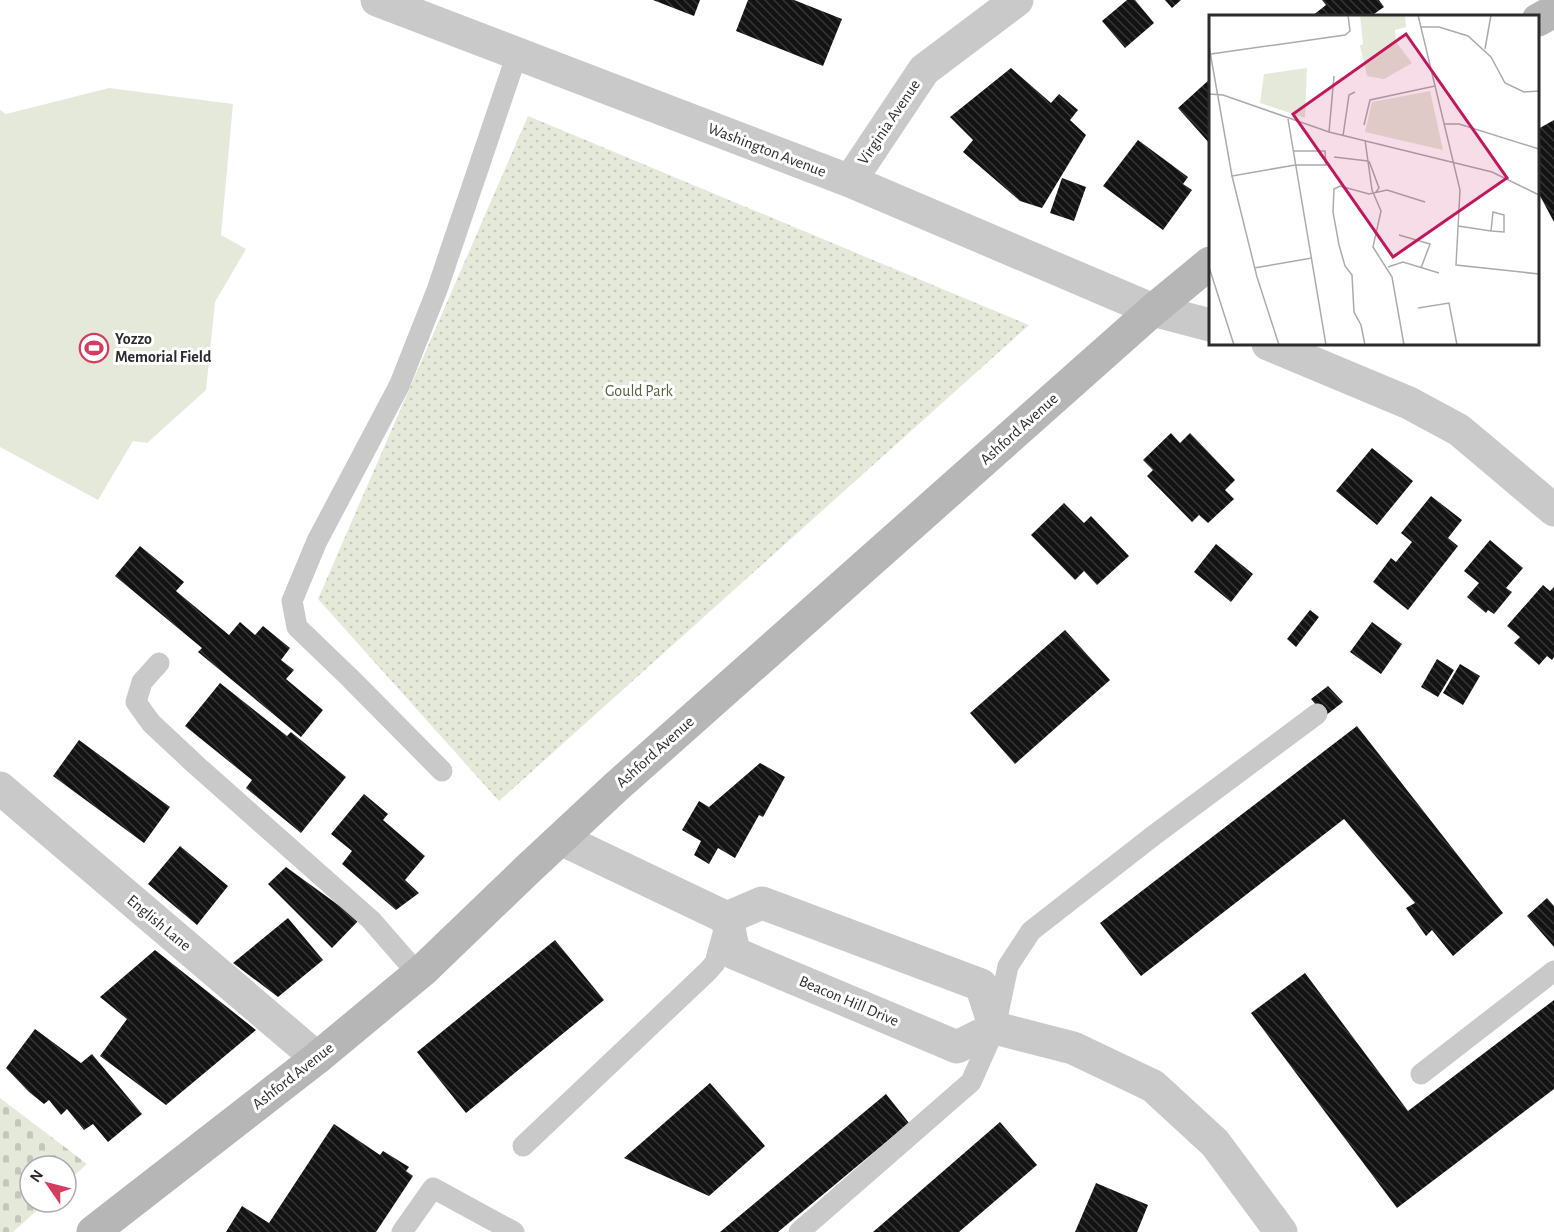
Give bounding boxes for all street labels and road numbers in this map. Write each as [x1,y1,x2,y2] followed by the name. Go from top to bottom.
[855,77,923,167] street label: Virginia Avenue
[706,120,828,180] street label: Washington Avenue
[977,390,1061,468] street label: Ashford Avenue
[613,713,697,791] street label: Ashford Avenue
[124,892,194,954] street label: English Lane
[797,973,901,1029] street label: Beacon Hill Drive
[249,1039,337,1113] street label: Ashford Avenue

